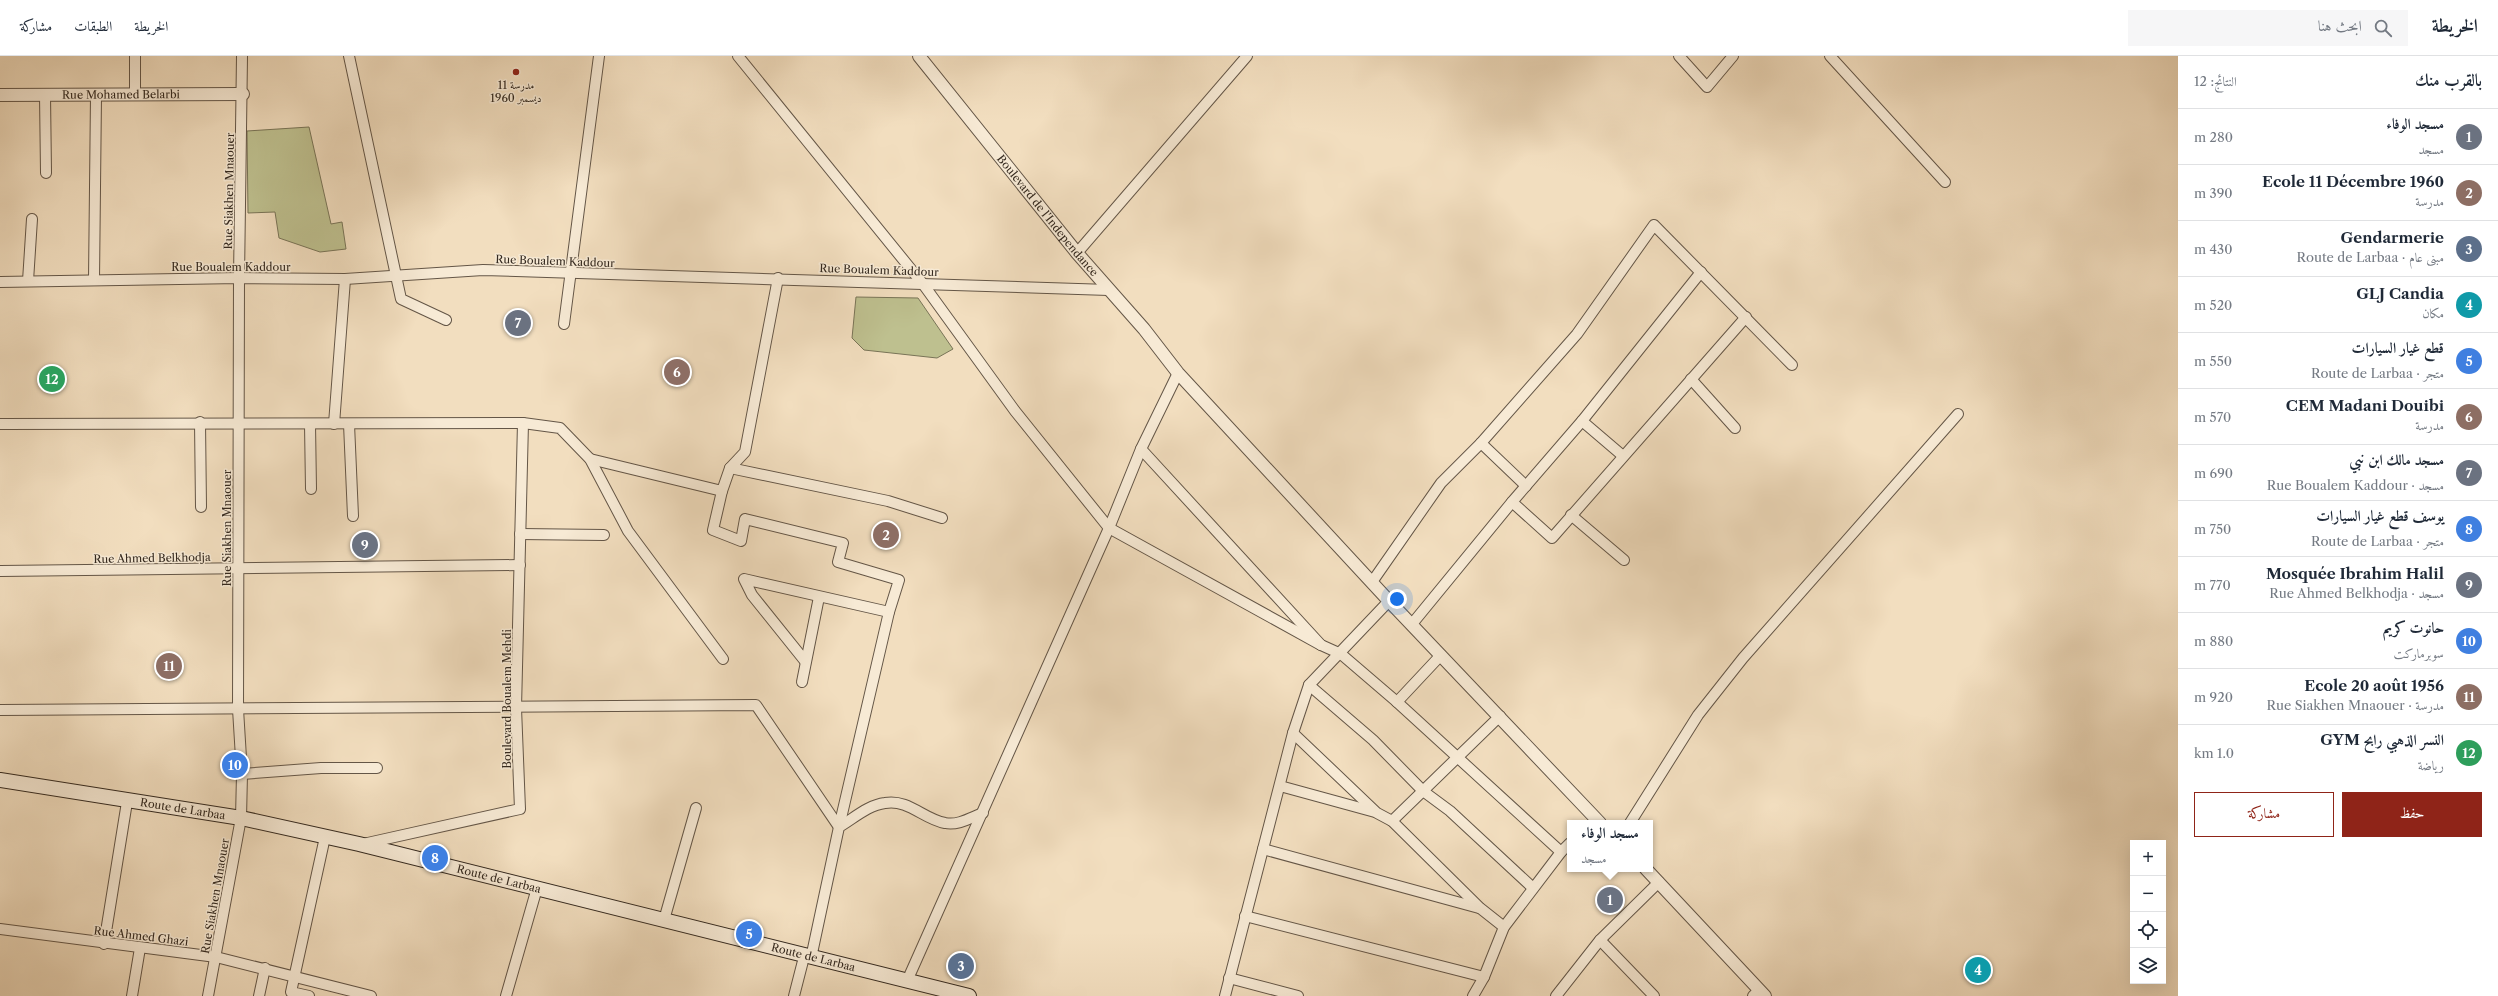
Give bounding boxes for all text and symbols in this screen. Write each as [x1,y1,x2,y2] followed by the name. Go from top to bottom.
[2128,10,2408,46] search box
[2432,14,2478,37] text: الخريطة
[2318,16,2362,35] text: ابحث هنا
[20,17,52,35] text: مشاركة
[74,17,112,35] text: الطبقات
[134,17,168,35] text: الخريطة
[2372,17,2394,39] icon: search
[511,67,521,77] marker: مدرسة 11 ديسمبر 1960
[2415,70,2482,90] text: بالقرب منك
[2194,73,2237,89] text: النتائج: 12
[490,78,542,105] place label: مدرسة 11 ديسمبر 1960
[62,87,181,102] street label: Rue Mohamed Belarbi
[2386,114,2444,133] text: مسجد الوفاء
[2194,129,2233,145] text: 280 m
[2466,129,2472,145] text: 1
[221,132,237,250] street label: Rue Siakhen Mnaouer
[2418,141,2444,157] text: مسجد
[994,152,1101,279] street label: Boulevard de l'Independance
[2262,172,2444,191] text: Ecole 11 Décembre 1960
[2194,185,2233,201] text: 390 m
[2465,185,2473,201] text: 2
[2415,193,2444,209] text: مدرسة
[2340,228,2444,247] text: Gendarmerie
[2194,241,2233,257] text: 430 m
[2465,241,2473,257] text: 3
[2297,249,2444,265] text: مبنى عام · Route de Larbaa
[495,252,615,270] street label: Rue Boualem Kaddour
[171,260,291,274] street label: Rue Boualem Kaddour
[819,261,939,279] street label: Rue Boualem Kaddour
[2356,284,2444,303] text: GLJ Candia
[2194,297,2232,313] text: 520 m
[2465,297,2473,313] text: 4
[2422,305,2444,321] text: مكان
[505,308,531,338] pin: 7
[2352,338,2444,357] text: قطع غيار السيارات
[2194,353,2232,369] text: 550 m
[2465,353,2473,369] text: 5
[664,357,690,387] pin: 6
[39,364,65,394] pin: 12
[2311,365,2444,381] text: متجر · Route de Larbaa
[2286,396,2444,415] text: CEM Madani Douibi
[2194,409,2231,425] text: 570 m
[2465,409,2473,425] text: 6
[2415,417,2444,433] text: مدرسة
[2349,450,2444,469] text: مسجد مالك ابن نبي
[2194,465,2233,481] text: 690 m
[2466,465,2472,481] text: 7
[220,469,234,586] street label: Rue Siakhen Mnaouer
[2267,477,2444,493] text: مسجد · Rue Boualem Kaddour
[2316,506,2444,525] text: يوسف قطع غيار السيارات
[873,520,899,550] pin: 2
[2194,521,2231,537] text: 750 m
[2465,521,2473,537] text: 8
[352,530,378,560] pin: 9
[2311,533,2444,549] text: متجر · Route de Larbaa
[93,550,211,566] street label: Rue Ahmed Belkhodja
[2266,564,2444,583] text: Mosquée Ibrahim Halil
[2194,577,2231,593] text: 770 m
[2465,577,2473,593] text: 9
[2269,585,2444,601] text: مسجد · Rue Ahmed Belkhodja
[1387,589,1407,609] your location
[2383,618,2444,637] text: حانوت كريم
[500,629,514,769] street label: Boulevard Boualem Mehdi
[2194,633,2233,649] text: 880 m
[2462,633,2476,649] text: 10
[2394,645,2444,661] text: سوبرماركت
[156,651,182,681] pin: 11
[2304,676,2444,695] text: Ecole 20 août 1956
[2194,689,2233,705] text: 920 m
[2463,689,2475,705] text: 11
[2266,697,2444,713] text: مدرسة · Rue Siakhen Mnaouer
[2320,730,2444,749] text: النسر الذهبي رابح GYM
[2194,745,2234,761] text: 1.0 km
[2462,745,2476,761] text: 12
[222,750,248,780] pin: 10
[2418,757,2444,773] text: رياضة
[2194,792,2334,837] button: مشاركة
[2342,792,2482,837] button: حفظ
[139,795,227,822] street label: Route de Larbaa
[1567,820,1653,872] popup
[1581,823,1639,842] text: مسجد الوفاء
[198,837,232,955] street label: Rue Siakhen Mnaouer
[2130,840,2166,984] map controls
[2130,840,2166,876] button: +
[422,843,448,873] pin: 8
[1581,850,1607,866] text: مسجد
[455,862,543,896] street label: Route de Larbaa
[2130,876,2166,912] button: −
[1597,885,1623,915] pin: 1
[2130,912,2166,948] button: locate
[736,919,762,949] pin: 5
[93,923,190,949] street label: Rue Ahmed Ghazi
[770,940,857,974] street label: Route de Larbaa
[2130,948,2166,984] button: layers
[948,951,974,981] pin: 3
[1965,955,1991,985] pin: 4

